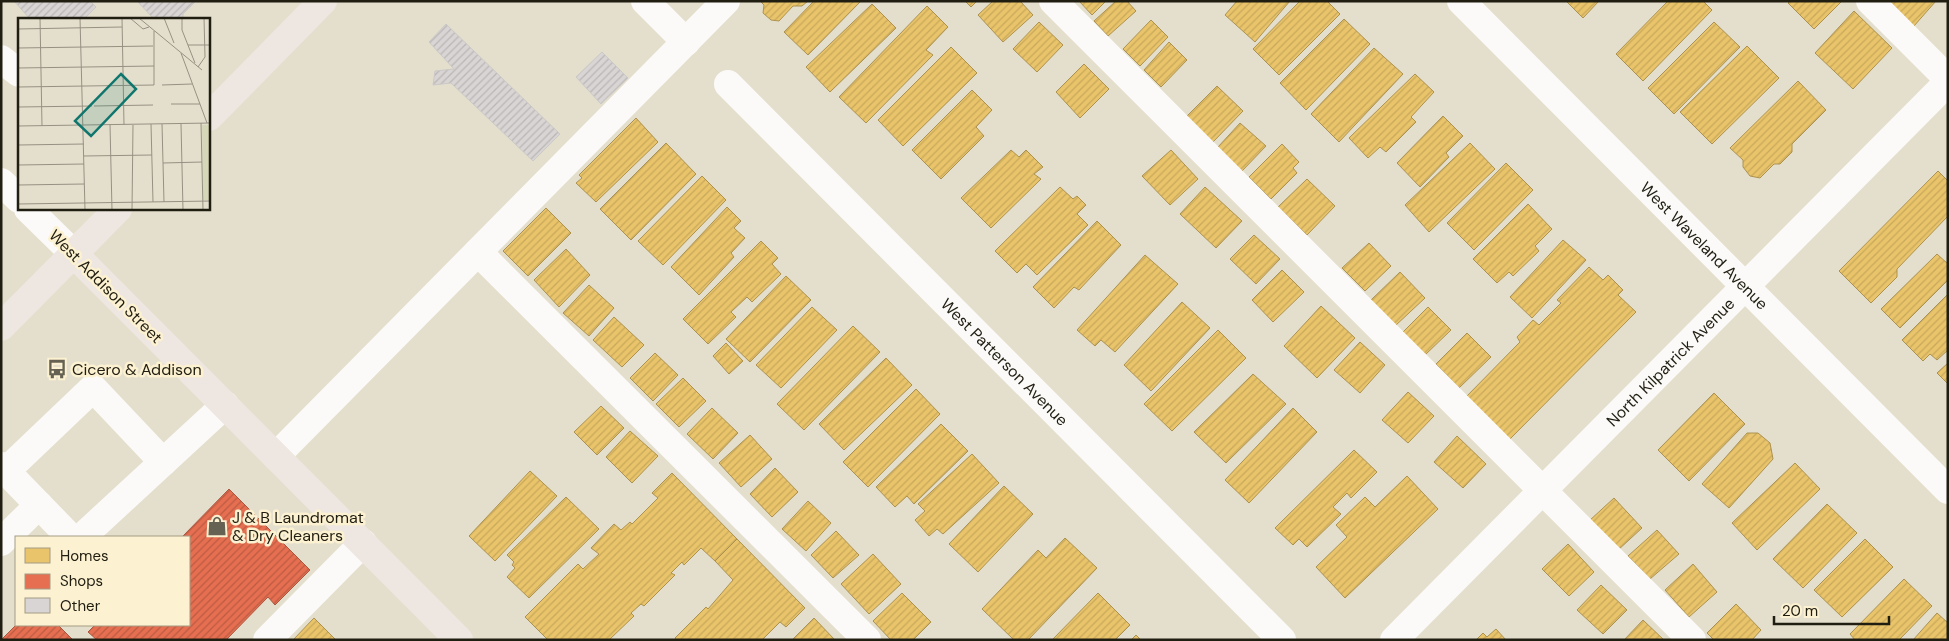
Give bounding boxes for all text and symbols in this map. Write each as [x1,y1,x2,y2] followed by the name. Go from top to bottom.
[18,18,210,210] inset map
[1636,177,1772,314] street label: West Waveland Avenue
[44,225,167,348] street label: West Addison Street
[1602,293,1739,431] street label: North Kilpatrick Avenue
[936,294,1073,430] street label: West Patterson Avenue
[46,358,68,380] bus stop icon: Cicero & Addison
[72,359,202,380] place label: Cicero & Addison
[232,507,364,546] place label: J & B Laundromat & Dry Cleaners
[206,515,228,537] shop icon: J & B Laundromat & Dry Cleaners
[15,536,190,626] legend
[60,546,109,566] text: Homes
[60,571,103,591] text: Shops
[1774,594,1889,626] scale bar
[60,596,101,616] text: Other
[1782,601,1818,621] text: 20 m

